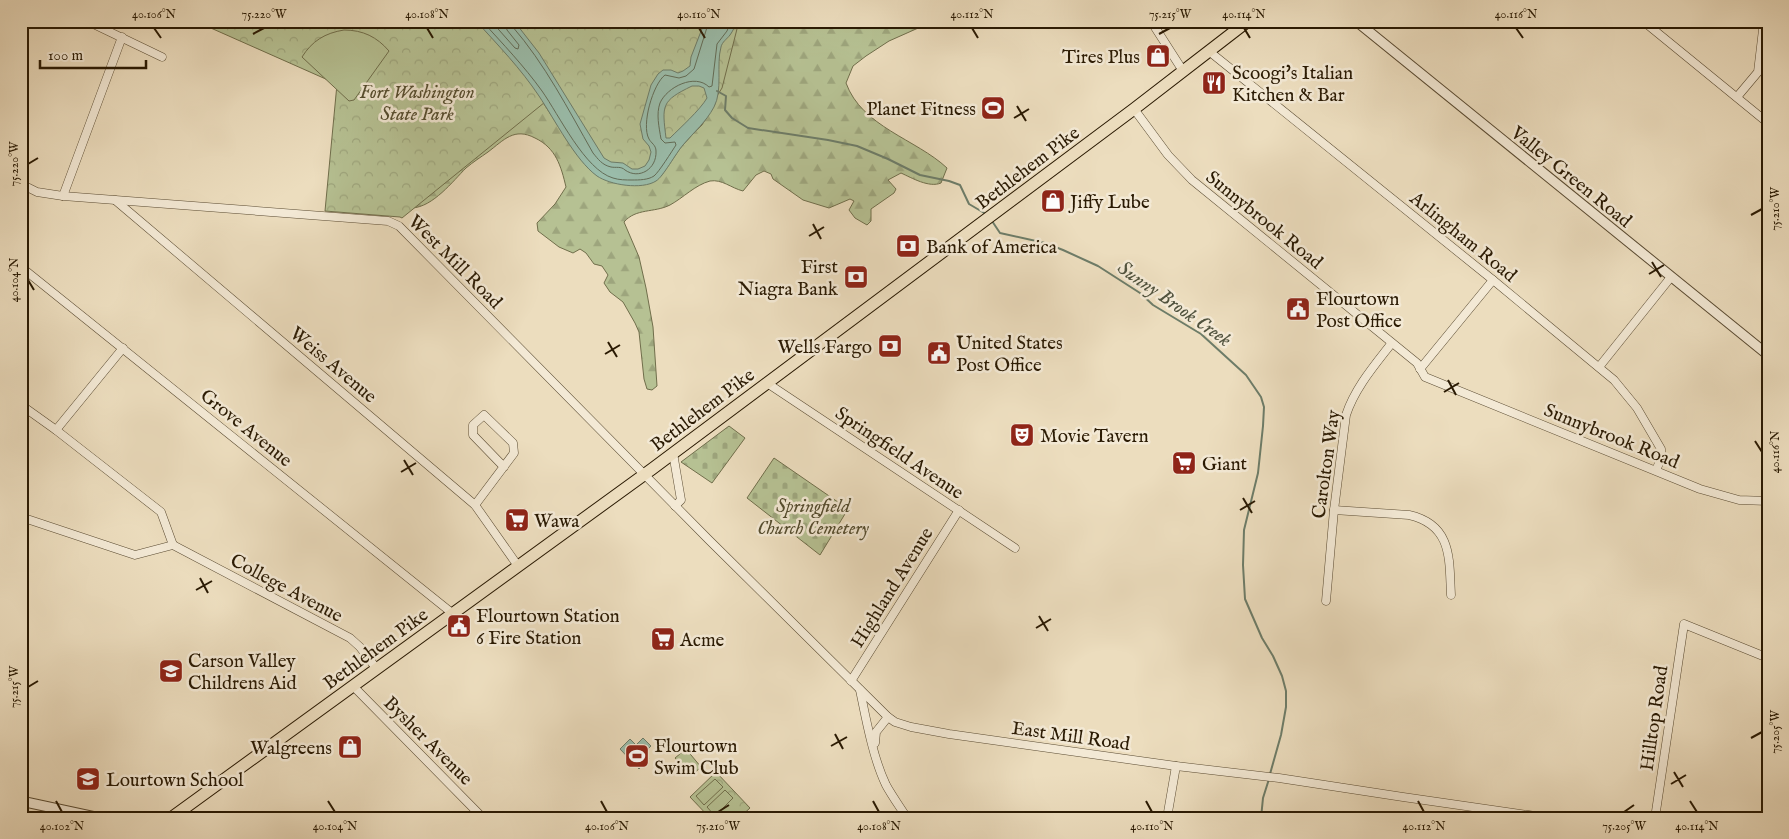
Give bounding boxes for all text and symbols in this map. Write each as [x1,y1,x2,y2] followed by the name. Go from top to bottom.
[132,7,177,22] text: 40.106°N
[242,7,287,22] text: 75.220°W
[405,7,449,22] text: 40.108°N
[677,7,721,22] text: 40.110°N
[950,7,994,22] text: 40.112°N
[1149,7,1192,22] text: 75.215°W
[1222,7,1266,22] text: 40.114°N
[1495,7,1538,22] text: 40.116°N
[40,38,146,70] scale bar
[1145,43,1171,69] shop icon: Tires Plus
[48,46,84,65] text: 100 m
[1062,46,1140,70] place label: Tires Plus
[1232,62,1353,108] place label: Scoogi's Italian Kitchen & Bar
[1201,70,1227,96] restaurant icon: Scoogi's Italian Kitchen & Bar
[359,81,475,127] park label: Fort Washington State Park
[980,95,1006,121] sports icon: Planet Fitness
[866,98,976,122] place label: Planet Fitness
[971,121,1085,216] street label: Bethlehem Pike
[1505,121,1637,234] street label: Valley Green Road
[7,141,22,186] text: 75.220°W
[1200,166,1328,276] street label: Sunnybrook Road
[1404,186,1522,289] street label: Arlingham Road
[1768,187,1783,231] text: 75.210°W
[1040,188,1066,214] shop icon: Jiffy Lube
[1068,191,1150,215] place label: Jiffy Lube
[402,210,507,315] street label: West Mill Road
[895,233,921,259] bank icon: Bank of America
[926,236,1058,260] place label: Bank of America
[738,256,839,302] place label: First Niagra Bank
[1112,256,1236,353] water label: Sunny Brook Creek
[7,257,22,302] text: 40.104°N
[843,264,869,290] bank icon: First Niagra Bank
[1316,288,1402,334] place label: Flourtown Post Office
[1285,296,1311,322] public building icon: Flourtown Post Office
[284,322,381,409] street label: Weiss Avenue
[956,332,1063,378] place label: United States Post Office
[877,333,903,359] bank icon: Wells Fargo
[777,336,872,360] place label: Wells Fargo
[926,340,952,366] public building icon: United States Post Office
[646,363,760,458] street label: Bethlehem Pike
[195,384,297,473] street label: Grove Avenue
[1540,399,1683,475] street label: Sunnybrook Road
[830,402,968,506] street label: Springfield Avenue
[1307,408,1347,520] street label: Carolton Way
[1009,422,1035,448] theatre icon: Movie Tavern
[1040,425,1149,449] place label: Movie Tavern
[1768,430,1783,473] text: 40.116°N
[1171,450,1197,476] supermarket icon: Giant
[1202,453,1247,477] place label: Giant
[757,495,870,541] park label: Springfield Church Cemetery
[504,507,530,533] supermarket icon: Wawa
[534,510,580,534] place label: Wawa
[846,523,940,653] street label: Highland Avenue
[226,549,347,629] street label: College Avenue
[319,603,434,696] street label: Bethlehem Pike
[476,605,620,651] place label: Flourtown Station 6 Fire Station
[446,613,472,639] public building icon: Flourtown Station 6 Fire Station
[650,626,676,652] supermarket icon: Acme
[679,629,725,653] place label: Acme
[188,650,298,696] place label: Carson Valley Childrens Aid
[158,658,184,684] school or university icon: Carson Valley Childrens Aid
[1636,663,1674,772] street label: Hilltop Road
[7,665,22,708] text: 75.215°W
[378,692,477,791] street label: Bysher Avenue
[1768,710,1783,754] text: 75.205°W
[1010,717,1132,757] street label: East Mill Road
[337,734,363,760] shop icon: Walgreens
[654,735,739,781] place label: Flourtown Swim Club
[250,737,332,761] place label: Walgreens
[624,743,650,769] sports icon: Flourtown Swim Club
[75,766,101,792] school or university icon: Lourtown School
[106,769,244,793] place label: Lourtown School
[40,819,85,834] text: 40.102°N
[313,819,358,834] text: 40.104°N
[585,819,630,834] text: 40.106°N
[696,819,740,834] text: 75.210°W
[857,819,901,834] text: 40.108°N
[1130,819,1174,834] text: 40.110°N
[1402,819,1446,834] text: 40.112°N
[1602,819,1646,834] text: 75.205°W
[1675,819,1719,834] text: 40.114°N

